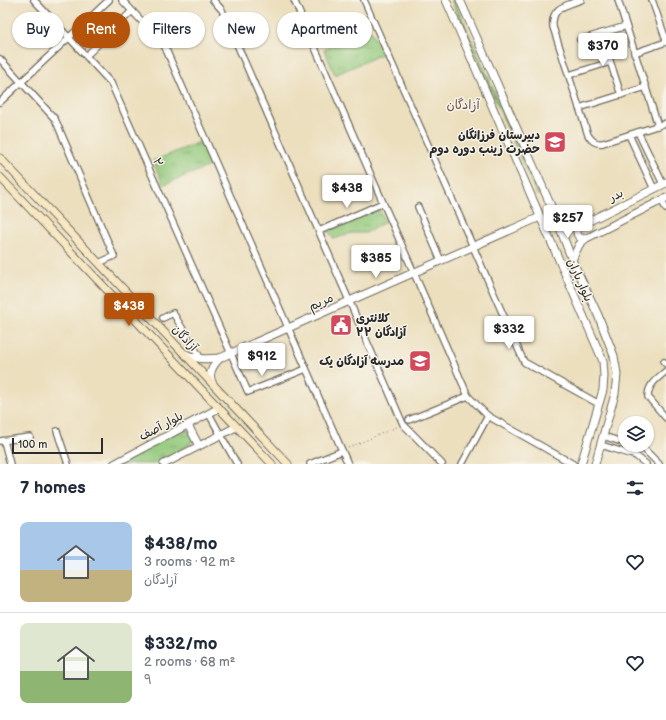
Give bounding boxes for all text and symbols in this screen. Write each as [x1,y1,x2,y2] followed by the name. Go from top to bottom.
[12,12,64,48] chip: Buy
[72,12,130,48] chip: Rent
[138,12,205,48] chip: Filters
[213,12,269,48] chip: New
[277,12,372,48] chip: Apartment
[579,33,627,67] pin: $370
[587,38,619,54] text: $370
[446,97,480,113] district label: آزادگان
[429,127,540,158] place label: دبیرستان فرزانگان حضرت زینب دوره دوم
[542,129,568,155] school or university icon: دبیرستان فرزانگان حضرت زینب دوره دوم
[149,155,166,169] street label: ۲
[323,175,371,209] pin: $438
[331,180,363,196] text: $438
[606,186,626,206] street label: بدر
[544,205,592,239] pin: $257
[552,210,584,226] text: $257
[352,245,400,279] pin: $385
[360,250,392,266] text: $385
[563,256,596,304] street label: بلوار باران
[307,290,336,315] street label: مریم
[105,293,153,327] pin: $438
[113,298,145,314] text: $438
[356,311,407,340] place label: کلانتری ۲۲ آزادگان
[328,312,354,338] public building icon: کلانتری ۲۲ آزادگان
[485,316,533,350] pin: $332
[493,321,525,337] text: $332
[169,322,201,355] street label: آزادگان
[238,343,286,377] pin: $912
[247,348,277,364] text: $912
[407,348,433,374] school or university icon: مدرسه آزادگان یک
[319,353,404,369] place label: مدرسه آزادگان یک
[137,409,186,444] street label: بلوار آصف
[618,416,654,452] map controls
[618,416,654,452] button: layers
[12,436,103,455] scale bar
[18,438,47,451] text: 100 m
[624,477,646,499] icon: filters
[20,478,86,498] text: 7 homes
[144,534,218,554] text: $438/mo
[52,538,100,586] icon: home
[624,551,646,573] icon: heart
[144,554,235,570] text: 3 rooms · 92 m²
[144,572,177,588] text: آزادگان
[144,634,217,654] text: $332/mo
[52,639,100,687] icon: home
[624,652,646,674] icon: heart
[144,654,235,670] text: 2 rooms · 68 m²
[144,672,152,688] text: ۹

